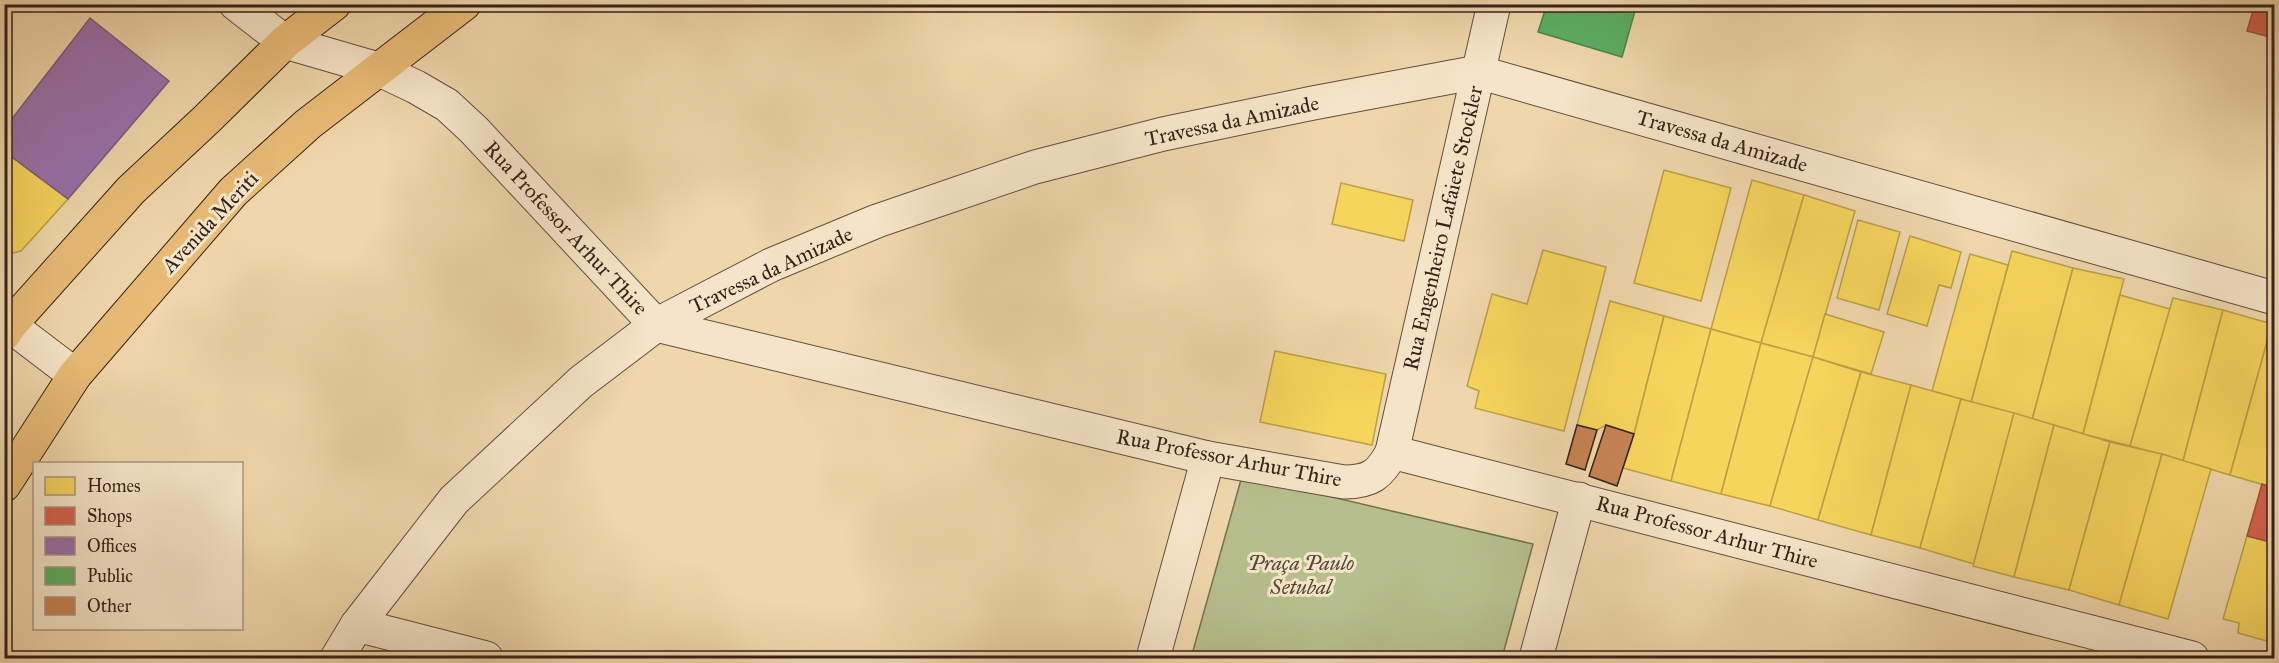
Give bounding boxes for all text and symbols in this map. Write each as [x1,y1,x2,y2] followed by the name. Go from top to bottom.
[1398,83,1488,373] street label: Rua Engenheiro Lafaiete Stockler
[1143,90,1322,152] street label: Travessa da Amizade
[1633,104,1811,178] street label: Travessa da Amizade
[478,135,654,321] street label: Rua Professor Arhur Thire
[156,166,264,279] street label: Avenida Meriti
[685,221,857,319] street label: Travessa da Amizade
[1114,423,1344,493] street label: Rua Professor Arhur Thire
[33,462,243,630] legend
[87,475,141,497] text: Homes
[1593,490,1821,574] street label: Rua Professor Arhur Thire
[87,505,132,527] text: Shops
[87,535,137,557] text: Offices
[1248,550,1354,600] park label: Praça Paulo Setubal
[87,565,133,587] text: Public
[87,595,132,617] text: Other

